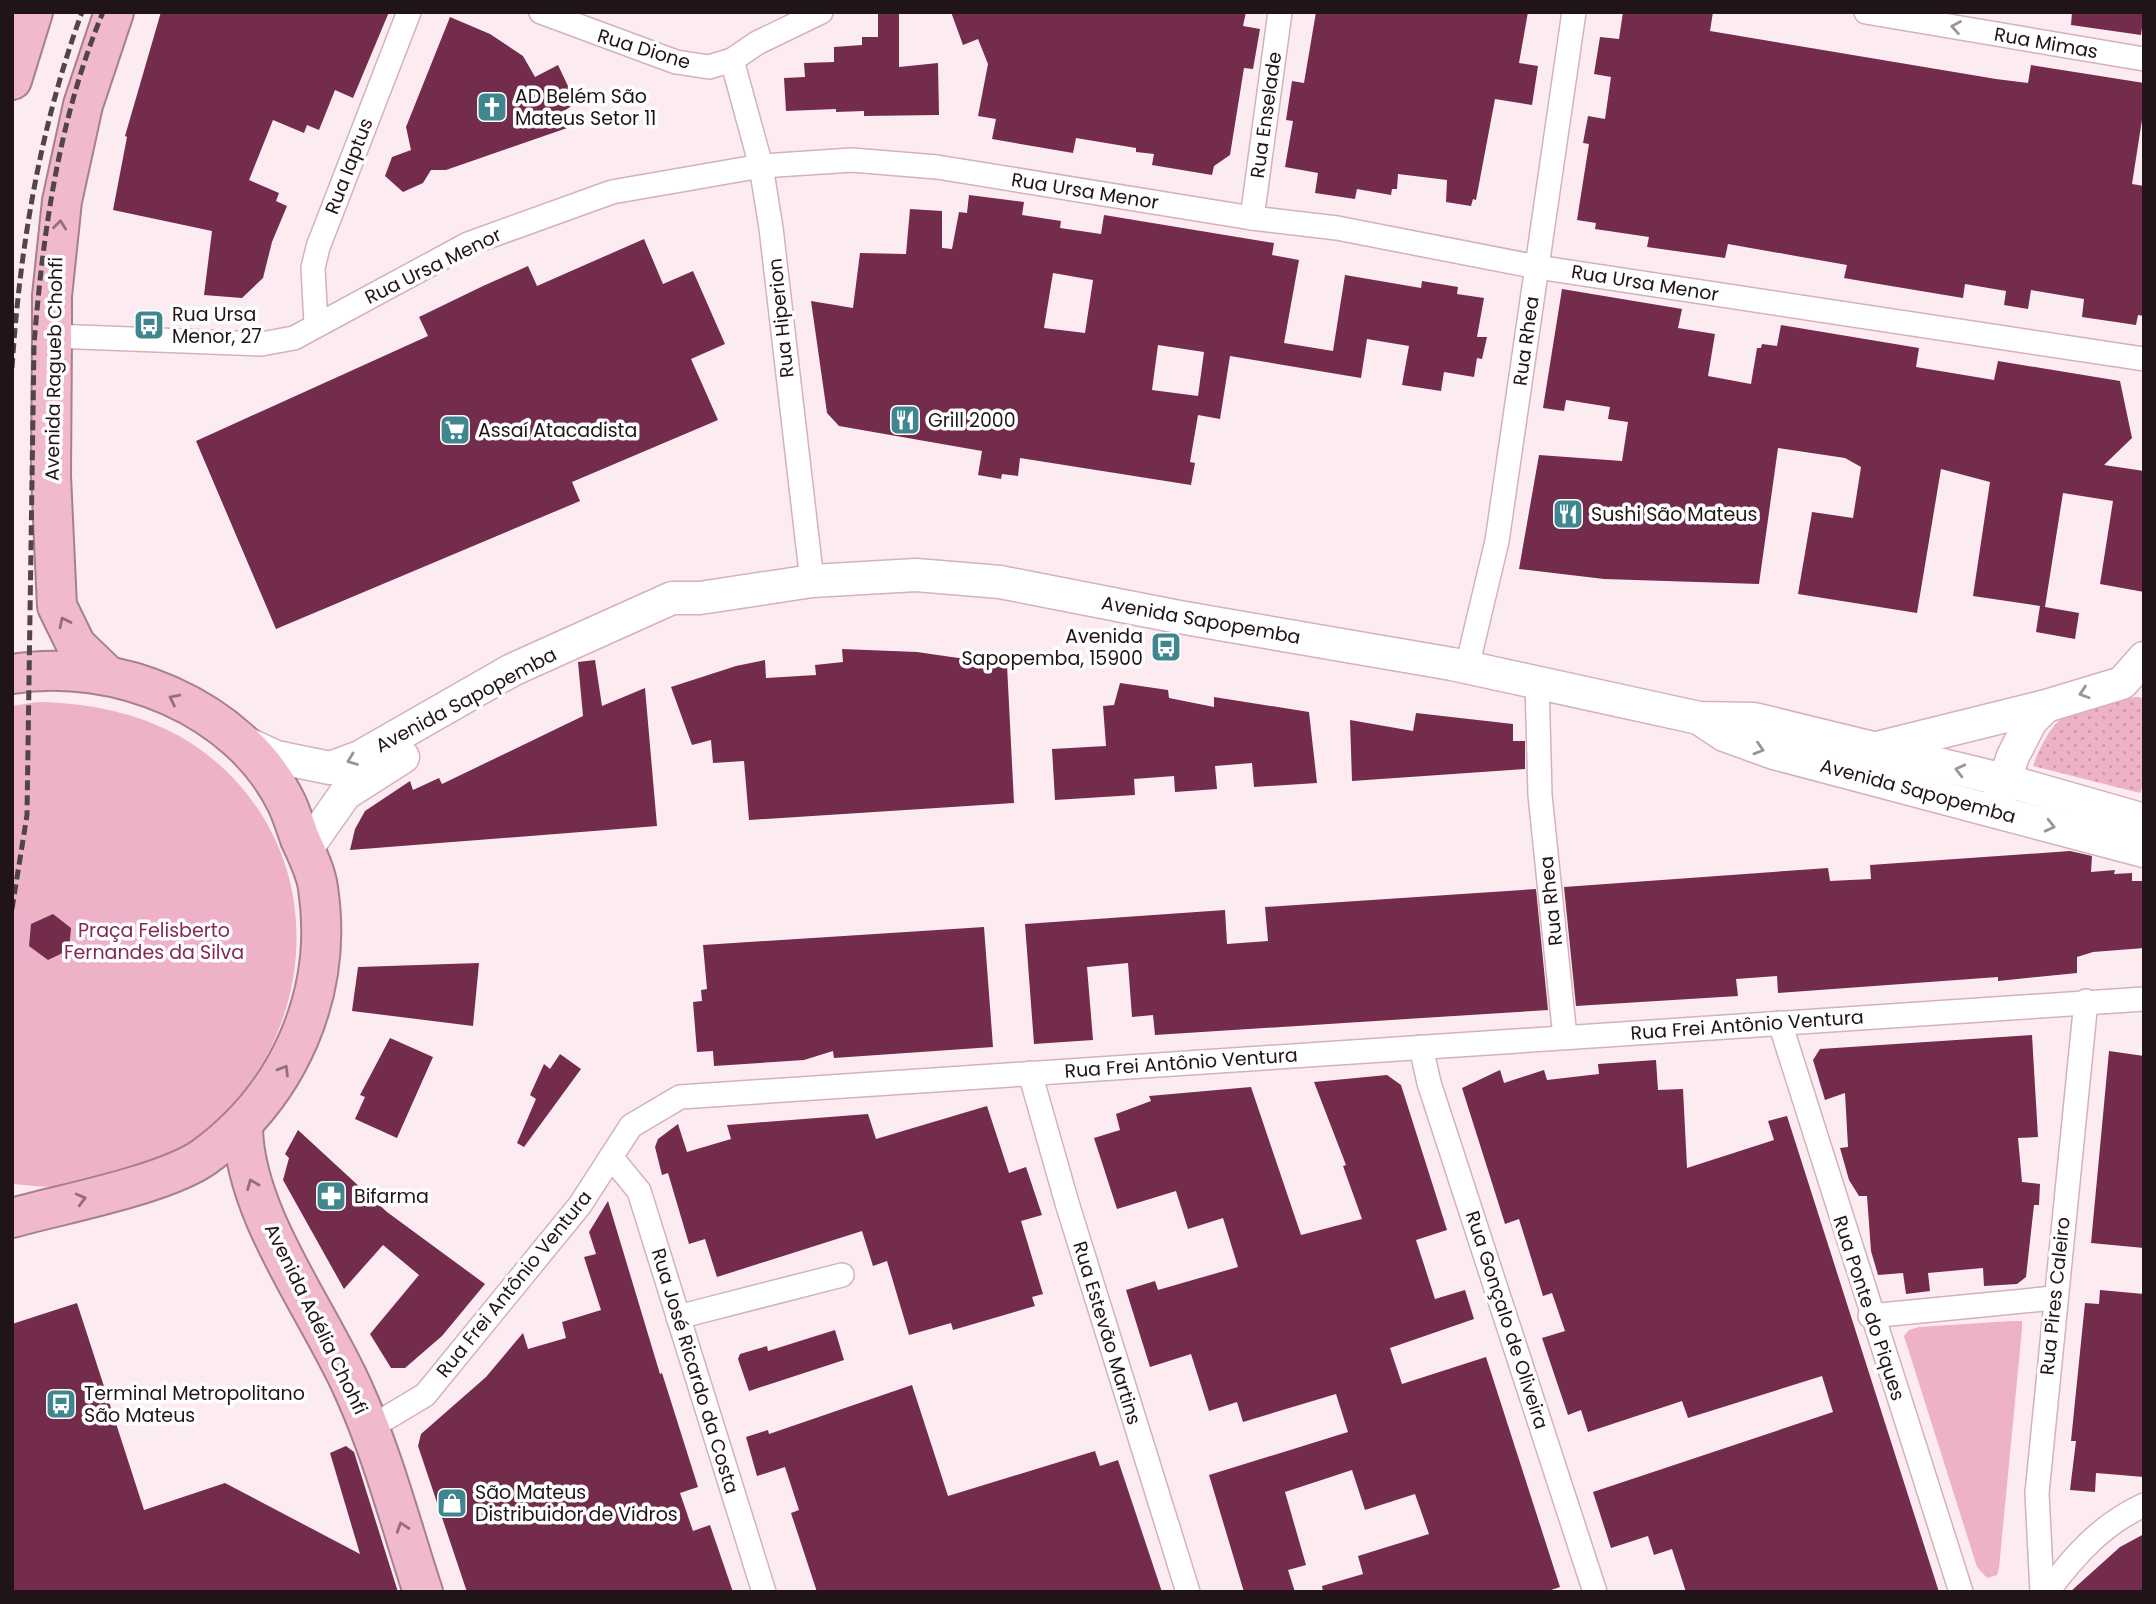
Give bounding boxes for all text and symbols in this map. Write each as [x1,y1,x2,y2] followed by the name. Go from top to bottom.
[1950,20,1962,35] one-way arrow
[1992,21,2100,65] street label: Rua Mimas
[594,22,694,76] street label: Rua Dione
[1244,50,1288,180] street label: Rua Enselade
[515,83,656,132] place label: AD Belém São Mateus Setor 11
[475,90,509,124] church icon: AD Belém São Mateus Setor 11
[318,114,380,218] street label: Rua Iaptus
[1009,166,1161,216] street label: Rua Ursa Menor
[52,219,67,231] one-way arrow
[360,221,506,311] street label: Rua Ursa Menor
[39,257,69,481] street label: Avenida Ragueb Chohfi
[761,257,801,379] street label: Rua Hiperion
[1569,258,1721,308] street label: Rua Ursa Menor
[1506,295,1546,387] street label: Rua Rhea
[172,301,262,350] place label: Rua Ursa Menor, 27
[132,308,166,342] bus stop icon: Rua Ursa Menor, 27
[888,403,922,437] restaurant icon: Grill 2000
[928,407,1016,434] place label: Grill 2000
[438,413,472,447] supermarket icon: Assaí Atacadista
[478,417,637,444] place label: Assaí Atacadista
[1551,497,1585,531] restaurant icon: Sushi São Mateus
[1591,501,1757,528] place label: Sushi São Mateus
[1099,589,1303,651] street label: Avenida Sapopemba
[58,617,72,629] one-way arrow
[961,623,1143,672] place label: Avenida Sapopemba, 15900
[1149,630,1183,664] bus stop icon: Avenida Sapopemba, 15900
[371,641,561,759] street label: Avenida Sapopemba
[2078,685,2091,699] one-way arrow
[169,693,181,707] one-way arrow
[1753,740,1765,755] one-way arrow
[346,751,358,765] one-way arrow
[1817,752,2019,830] street label: Avenida Sapopemba
[1954,763,1966,778] one-way arrow
[2044,818,2056,832] one-way arrow
[1533,855,1569,947] street label: Rua Rhea
[64,917,244,966] park label: Praça Felisberto Fernandes da Silva
[1629,1003,1865,1047] street label: Rua Frei Antônio Ventura
[1063,1041,1299,1085] street label: Rua Frei Antônio Ventura
[276,1064,289,1077] one-way arrow
[247,1179,261,1191] one-way arrow
[314,1179,348,1213] pharmacy icon: Bifarma
[354,1183,429,1210] place label: Bifarma
[430,1185,598,1383] street label: Rua Frei Antônio Ventura
[75,1193,87,1207] one-way arrow
[1459,1207,1555,1433] street label: Rua Gonçalo de Oliveira
[1826,1212,1912,1404] street label: Rua Ponte do Piques
[2033,1215,2077,1377] street label: Rua Pires Caleiro
[258,1219,374,1419] street label: Avenida Adélia Chohfi
[1066,1238,1148,1428] street label: Rua Estevão Martins
[645,1245,745,1497] street label: Rua José Ricardo da Costa
[84,1380,305,1429] place label: Terminal Metropolitano São Mateus
[44,1387,78,1421] bus stop icon: Terminal Metropolitano São Mateus
[475,1479,678,1528] place label: São Mateus Distribuidor de Vidros
[435,1486,469,1520] shop icon: São Mateus Distribuidor de Vidros
[396,1521,410,1534] one-way arrow

